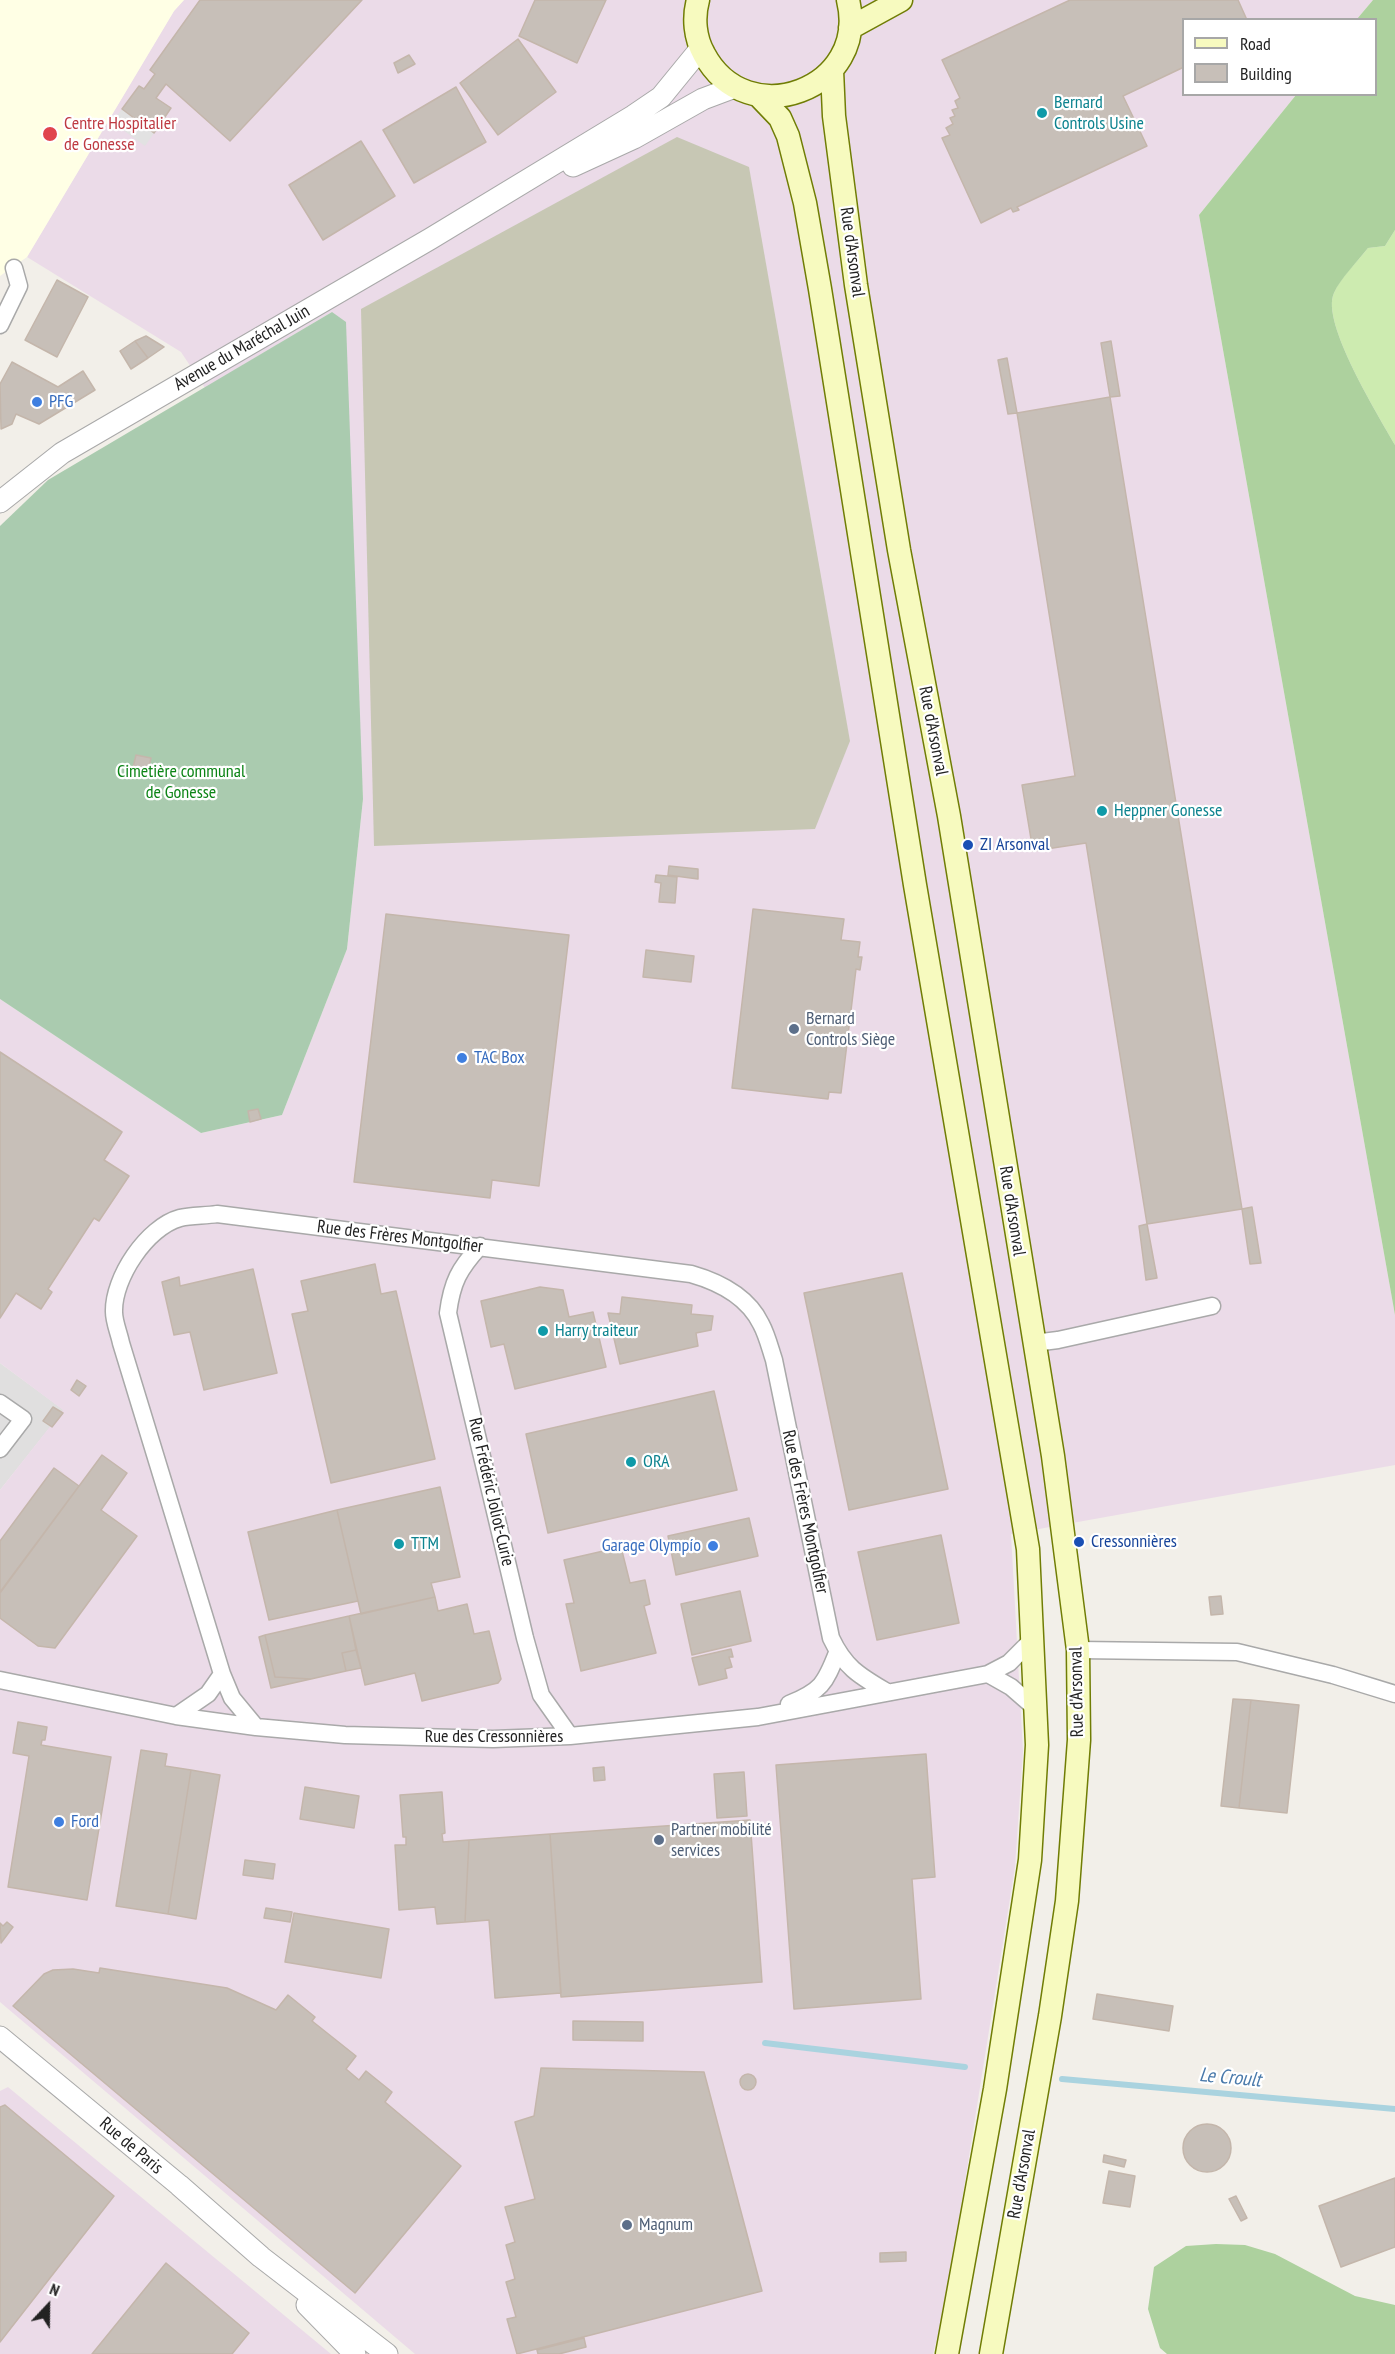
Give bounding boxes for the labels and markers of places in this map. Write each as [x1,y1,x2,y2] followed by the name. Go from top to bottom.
[1054,92,1144,134] place label: Bernard Controls Usine
[1035,106,1049,120] marker: Bernard Controls Usine
[64,113,176,156] place label: Centre Hospitalier de Gonesse
[41,125,59,143] marker: Centre Hospitalier de Gonesse
[49,391,73,413] place label: PFG
[30,395,44,409] marker: PFG
[1114,800,1222,822] place label: Heppner Gonesse
[1095,804,1109,818] marker: Heppner Gonesse
[980,834,1049,856] place label: ZI Arsonval
[961,838,975,852] marker: ZI Arsonval
[806,1008,895,1050] place label: Bernard Controls Siège
[787,1022,801,1036] marker: Bernard Controls Siège
[474,1047,525,1069] place label: TAC Box
[455,1051,469,1065] marker: TAC Box
[555,1320,638,1342] place label: Harry traiteur
[536,1324,550,1338] marker: Harry traiteur
[643,1451,670,1473] place label: ORA
[624,1455,638,1469] marker: ORA
[1091,1531,1177,1553] place label: Cressonnières
[411,1533,439,1555] place label: TTM
[602,1535,701,1557] place label: Garage Olympío
[1072,1535,1086,1549] marker: Cressonnières
[392,1537,406,1551] marker: TTM
[706,1539,720,1553] marker: Garage Olympío
[71,1811,99,1833] place label: Ford
[52,1815,66,1829] marker: Ford
[671,1819,772,1862] place label: Partner mobilité services
[652,1833,666,1847] marker: Partner mobilité services
[639,2214,693,2236] place label: Magnum
[620,2218,634,2232] marker: Magnum

